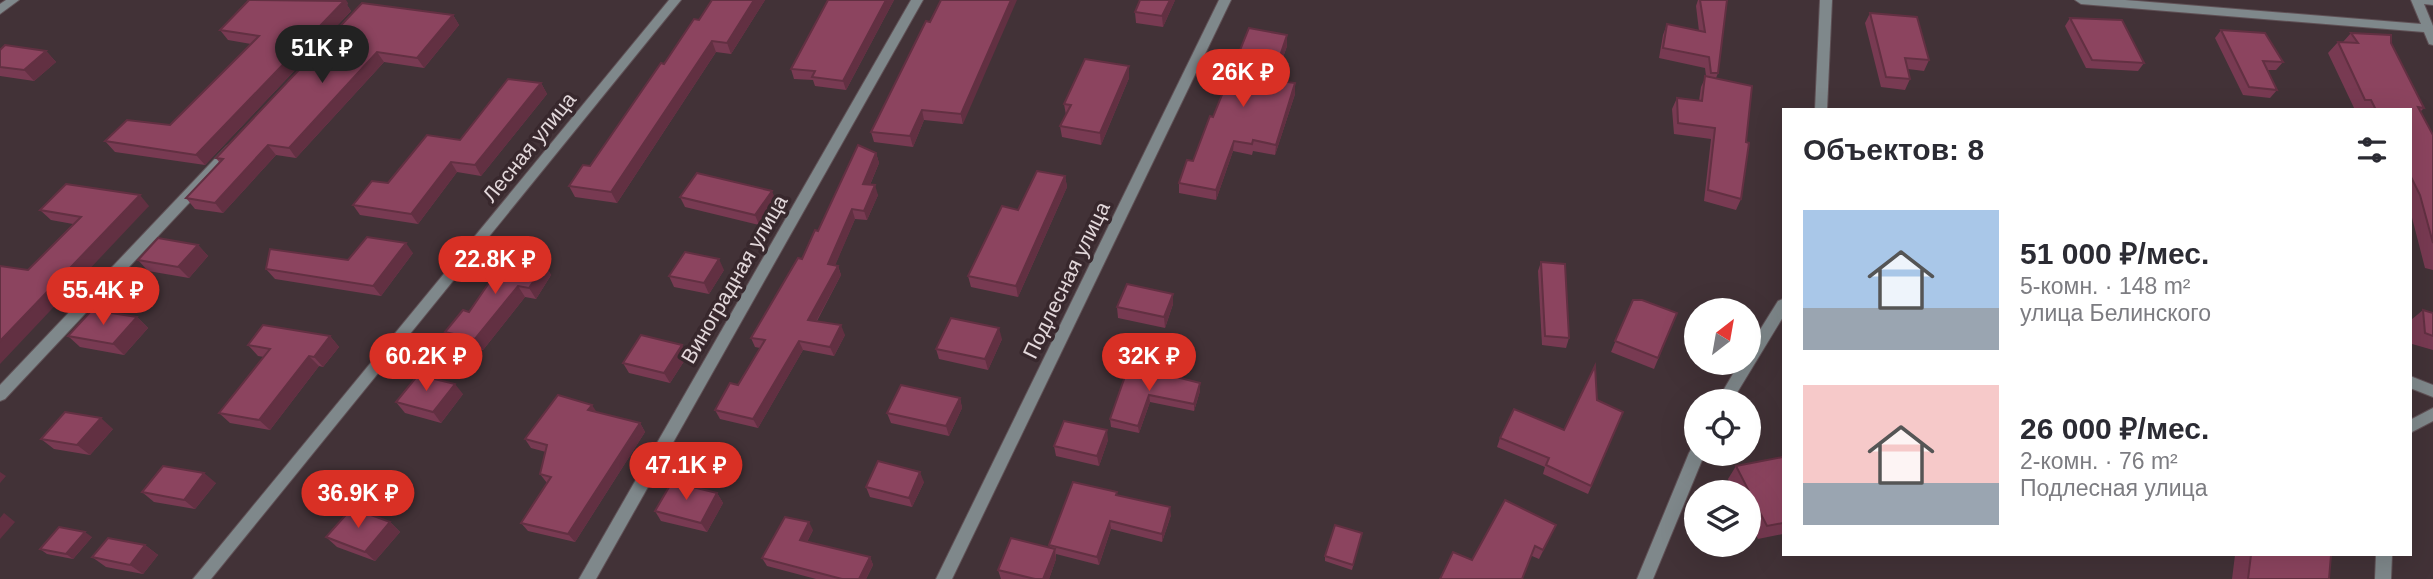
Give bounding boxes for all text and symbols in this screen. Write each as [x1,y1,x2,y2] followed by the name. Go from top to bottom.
[273,25,371,85] pin: 51K ₽
[291,35,353,61] text: 51K ₽
[1194,50,1292,109] pin: 26K ₽
[1212,59,1274,85] text: 26K ₽
[478,87,580,206] street label: Лесная улица
[2353,131,2391,169] icon: filters
[1803,133,1984,166] text: Объектов: 8
[676,190,792,367] street label: Виноградная улица
[1018,198,1114,362] street label: Подлесная улица
[430,236,560,296] pin: 22.8K ₽
[2020,237,2209,270] text: 51 000 ₽/мес.
[1859,238,1943,322] icon: home
[454,246,536,272] text: 22.8K ₽
[38,268,168,327] pin: 55.4K ₽
[2020,273,2191,299] text: 5-комн. · 148 m²
[62,277,144,303] text: 55.4K ₽
[1684,298,1760,374] north arrow
[1684,298,1761,557] map controls
[2020,300,2211,326] text: улица Белинского
[361,334,491,393] pin: 60.2K ₽
[1100,334,1198,393] pin: 32K ₽
[385,343,467,369] text: 60.2K ₽
[1118,343,1180,369] text: 32K ₽
[1684,389,1761,466] button: locate
[2020,412,2209,445] text: 26 000 ₽/мес.
[1859,413,1943,497] icon: home
[621,442,751,502] pin: 47.1K ₽
[2020,448,2178,474] text: 2-комн. · 76 m²
[645,452,727,478] text: 47.1K ₽
[293,470,423,530] pin: 36.9K ₽
[2020,475,2208,501] text: Подлесная улица
[317,480,399,506] text: 36.9K ₽
[1684,480,1761,557] button: layers

